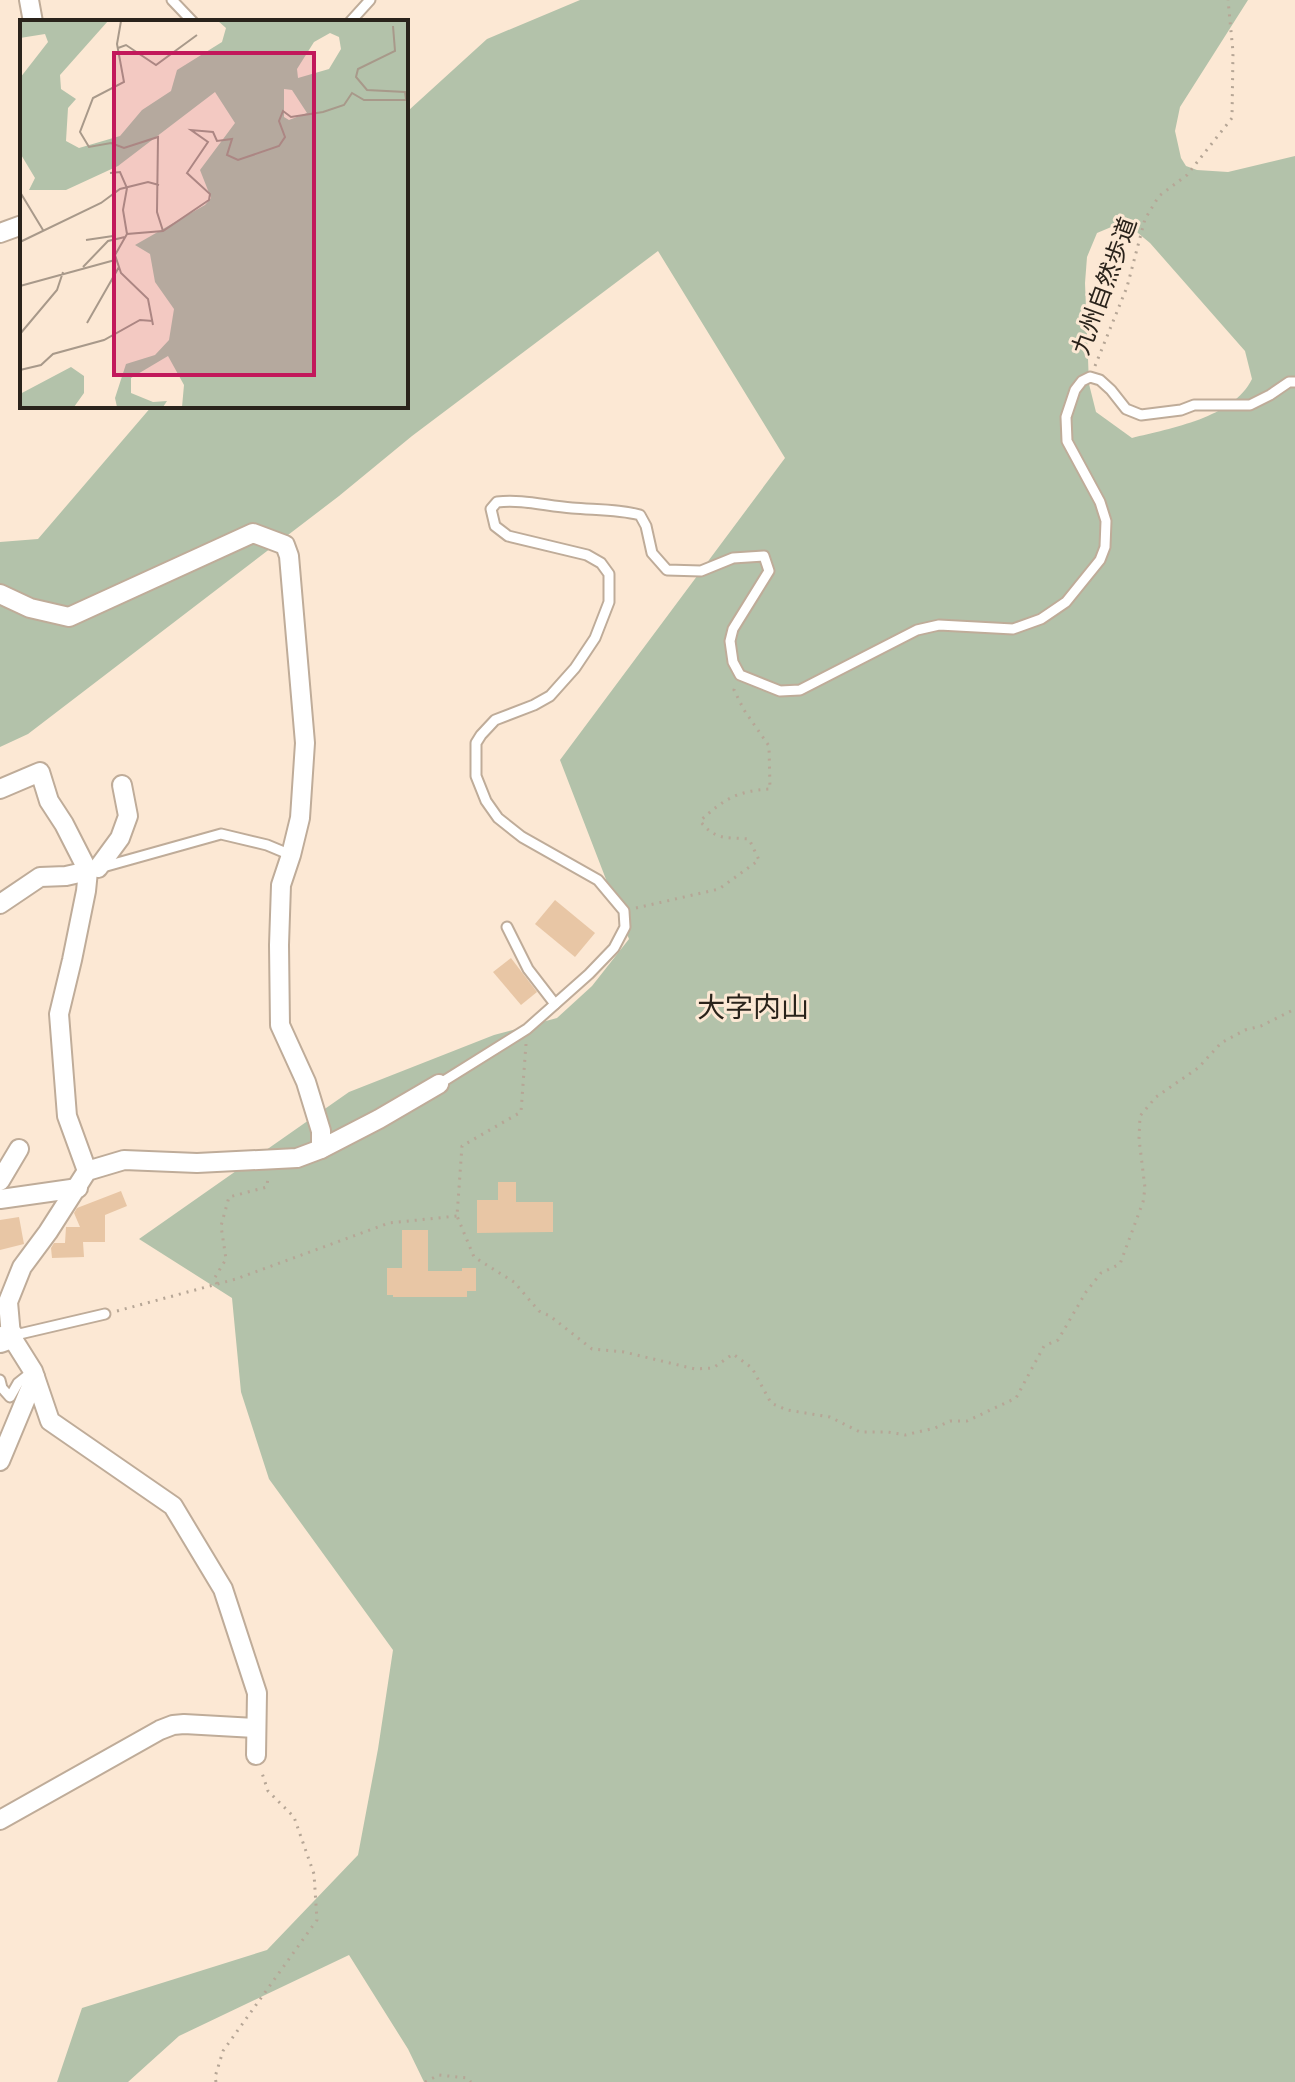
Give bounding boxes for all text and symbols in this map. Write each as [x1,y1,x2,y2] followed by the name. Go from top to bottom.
[20,20,408,408] inset map
[1063,212,1145,360] street label: 九州自然歩道
[697,987,809,1028] district label: 大字内山

